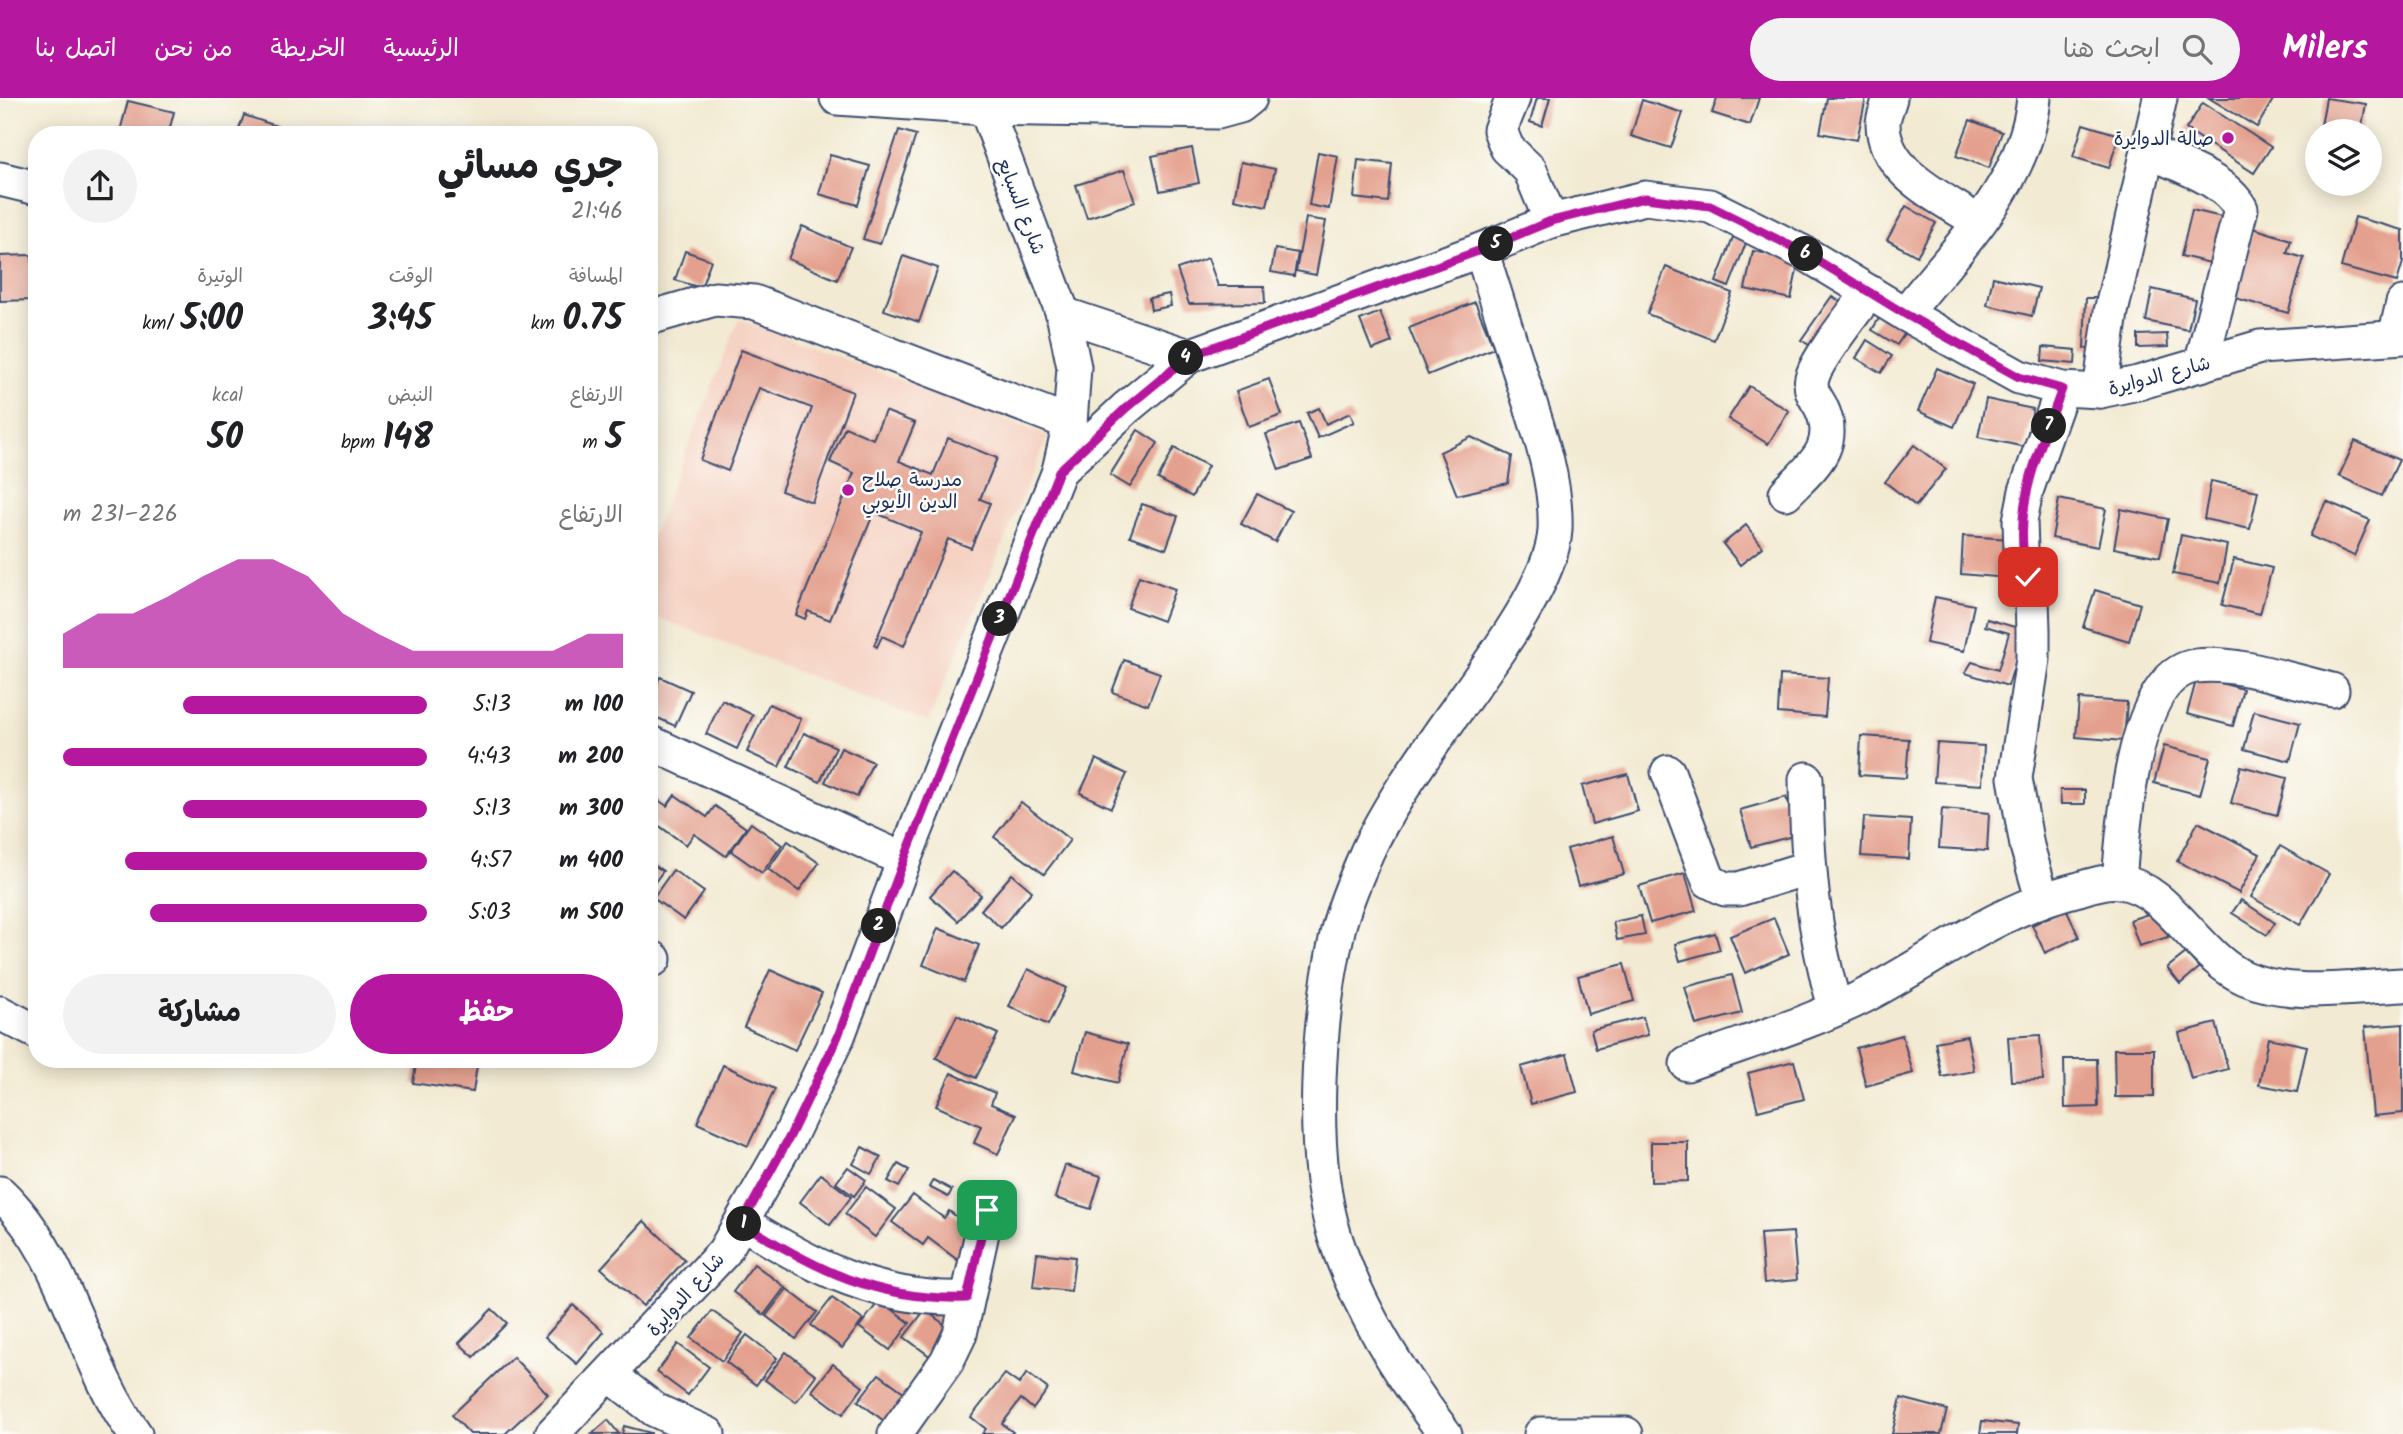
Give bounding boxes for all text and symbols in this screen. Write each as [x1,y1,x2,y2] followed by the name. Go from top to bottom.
[1750,18,2240,81] search box
[2282,23,2368,76] text: Milers
[2063,29,2160,71] text: ابحث هنا
[35,30,116,69] text: اتصل بنا
[154,30,233,69] text: من نحن
[271,30,345,69] text: الخريطة
[383,30,459,69] text: الرئيسية
[2178,30,2216,68] icon: search
[2305,119,2382,196] map controls
[2305,119,2382,196] button: layers
[2114,125,2214,155] place label: صالة الدوايرة
[2220,130,2236,146] marker: صالة الدوايرة
[438,138,623,198] text: جري مسائي
[63,149,137,223] button: share
[988,154,1052,260] street label: شارع السبايع
[571,194,623,230] text: 21:46
[1478,226,1514,262] pin: 5
[1491,228,1500,258] text: 5
[1788,236,1824,272] pin: 6
[1800,238,1811,268] text: 6
[197,262,243,292] text: الوتيرة
[389,262,433,292] text: الوقت
[569,262,623,292] text: المسافة
[181,292,243,348] text: 5:00
[368,292,433,348] text: 3:45
[563,292,623,348] text: 0.75
[142,309,181,339] text: /km
[531,309,563,339] text: km
[1168,341,1204,376] pin: 4
[1180,342,1191,372] text: 4
[2105,349,2214,405] street label: شارع الدوايرة
[212,381,243,411] text: kcal
[388,381,433,411] text: النبض
[570,381,623,411] text: الارتفاع
[2032,408,2066,444] pin: 7
[2044,410,2053,440] text: 7
[207,411,243,467] text: 50
[383,411,433,467] text: 148
[605,411,623,467] text: 5
[341,428,383,458] text: bpm
[583,428,605,458] text: m
[862,466,962,518] place label: مدرسة صلاح الدين الأيوبي
[840,482,856,498] marker: مدرسة صلاح الدين الأيوبي
[63,497,178,533] text: 226–231 m
[559,498,623,534] text: الارتفاع
[1998,547,2058,607] pin
[2009,558,2047,596] icon: check
[982,602,1018,636] pin: 3
[994,603,1005,633] text: 3
[473,687,511,723] text: 5:13
[565,687,623,723] text: 100 m
[467,739,511,775] text: 4:43
[558,739,623,775] text: 200 m
[473,791,511,827] text: 5:13
[559,791,623,827] text: 300 m
[470,843,511,879] text: 4:57
[559,843,623,879] text: 400 m
[468,895,511,931] text: 5:03
[560,895,623,931] text: 500 m
[862,908,896,944] pin: 2
[873,910,884,940] text: 2
[63,974,336,1054] button: مشاركة
[350,974,623,1054] button: حفظ
[957,1180,1017,1240] pin
[968,1191,1006,1229] icon: arrive
[726,1206,762,1242] pin: 1
[741,1208,746,1238] text: 1
[640,1246,733,1344] street label: شارع الدوايرة

